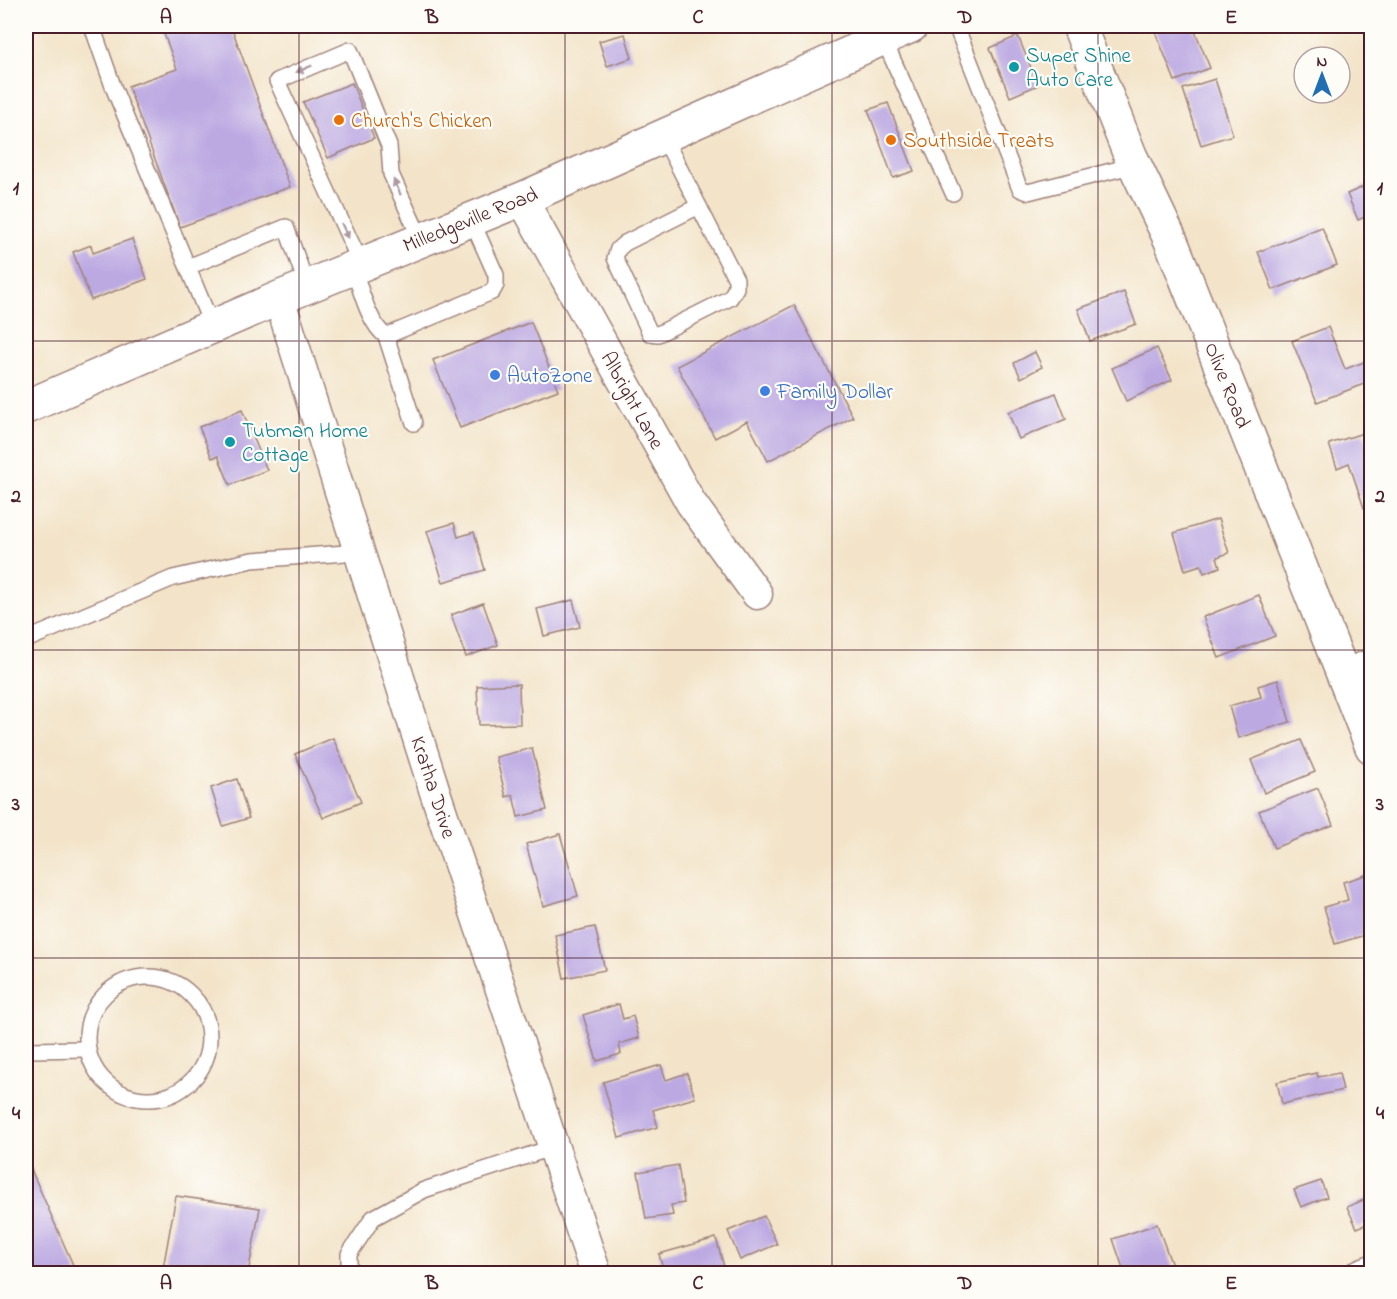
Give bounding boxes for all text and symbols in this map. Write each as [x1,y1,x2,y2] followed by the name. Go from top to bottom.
[160,4,172,33] text: A
[424,4,439,33] text: B
[693,4,704,33] text: C
[957,4,972,33] text: D
[1225,4,1237,33] text: E
[1026,42,1132,96] place label: Super Shine Auto Care
[1292,45,1352,105] north arrow
[1317,50,1328,74] text: N
[1007,60,1021,74] marker: Super Shine Auto Care
[295,64,313,74] one-way arrow
[351,107,492,137] place label: Church's Chicken
[332,113,346,127] marker: Church's Chicken
[903,127,1054,157] place label: Southside Treats
[884,133,898,147] marker: Southside Treats
[13,175,20,204] text: 1
[1377,175,1384,204] text: 1
[392,178,401,195] one-way arrow
[399,180,544,263] street label: Milledgeville Road
[341,222,351,240] one-way arrow
[1195,338,1257,433] street label: Olive Road
[590,347,671,457] street label: Albright Lane
[507,362,593,392] place label: AutoZone
[488,368,502,382] marker: AutoZone
[776,378,894,410] place label: Family Dollar
[758,384,772,398] marker: Family Dollar
[242,417,368,473] place label: Tubman Home Cottage
[223,435,237,449] marker: Tubman Home Cottage
[10,483,21,512] text: 2
[1374,483,1385,512] text: 2
[402,733,463,843] street label: Kratha Drive
[11,791,20,820] text: 3
[1375,791,1384,820] text: 3
[12,1100,21,1129] text: 4
[1376,1100,1385,1129] text: 4
[160,1270,172,1299] text: A
[424,1270,439,1299] text: B
[693,1270,704,1299] text: C
[957,1270,972,1299] text: D
[1225,1270,1237,1299] text: E

